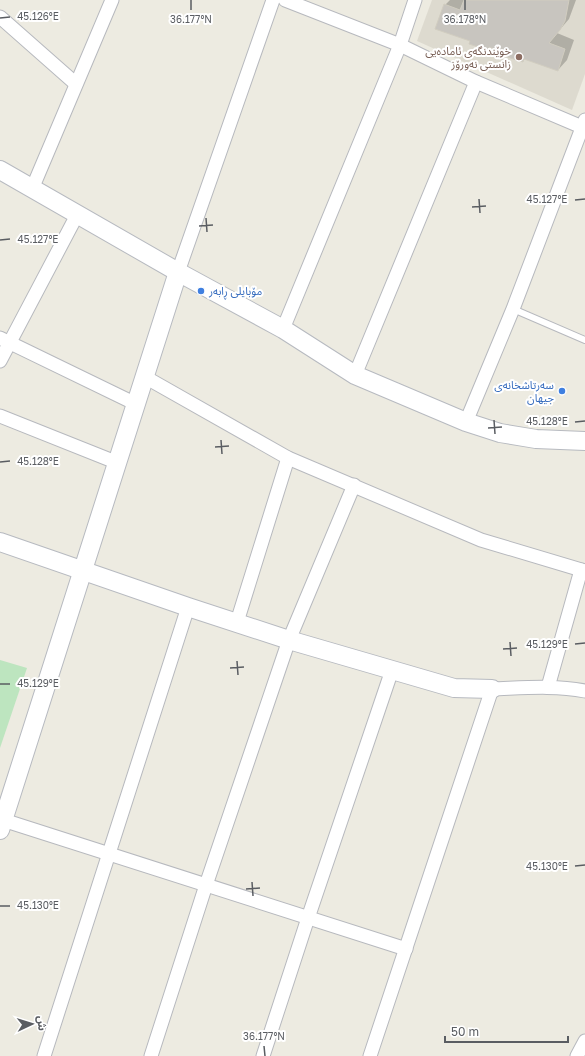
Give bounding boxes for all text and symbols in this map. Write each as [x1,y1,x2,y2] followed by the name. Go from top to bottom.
[17,10,59,22] text: 45.126°E
[170,13,212,25] text: 36.177°N
[444,13,486,25] text: 36.178°N
[425,44,512,71] place label: خوێندنگەی ئامادەیی زانستی نەورۆز
[514,52,524,62] marker: خوێندنگەی ئامادەیی زانستی نەورۆز
[527,193,567,205] text: 45.127°E
[18,233,58,245] text: 45.127°E
[208,284,263,300] place label: مۆبایلی ڕابەر
[196,286,206,296] marker: مۆبایلی ڕابەر
[494,378,555,405] place label: سەرتاشخانەی جیهان
[557,386,567,396] marker: سەرتاشخانەی جیهان
[526,415,568,427] text: 45.128°E
[17,455,59,467] text: 45.128°E
[526,638,568,650] text: 45.129°E
[17,677,59,689] text: 45.129°E
[526,860,568,872] text: 45.130°E
[17,899,59,911] text: 45.130°E
[12,1004,52,1044] north arrow
[34,1015,49,1031] text: ش
[445,1018,568,1044] scale bar
[451,1024,479,1039] text: 50 m
[243,1030,285,1042] text: 36.177°N

